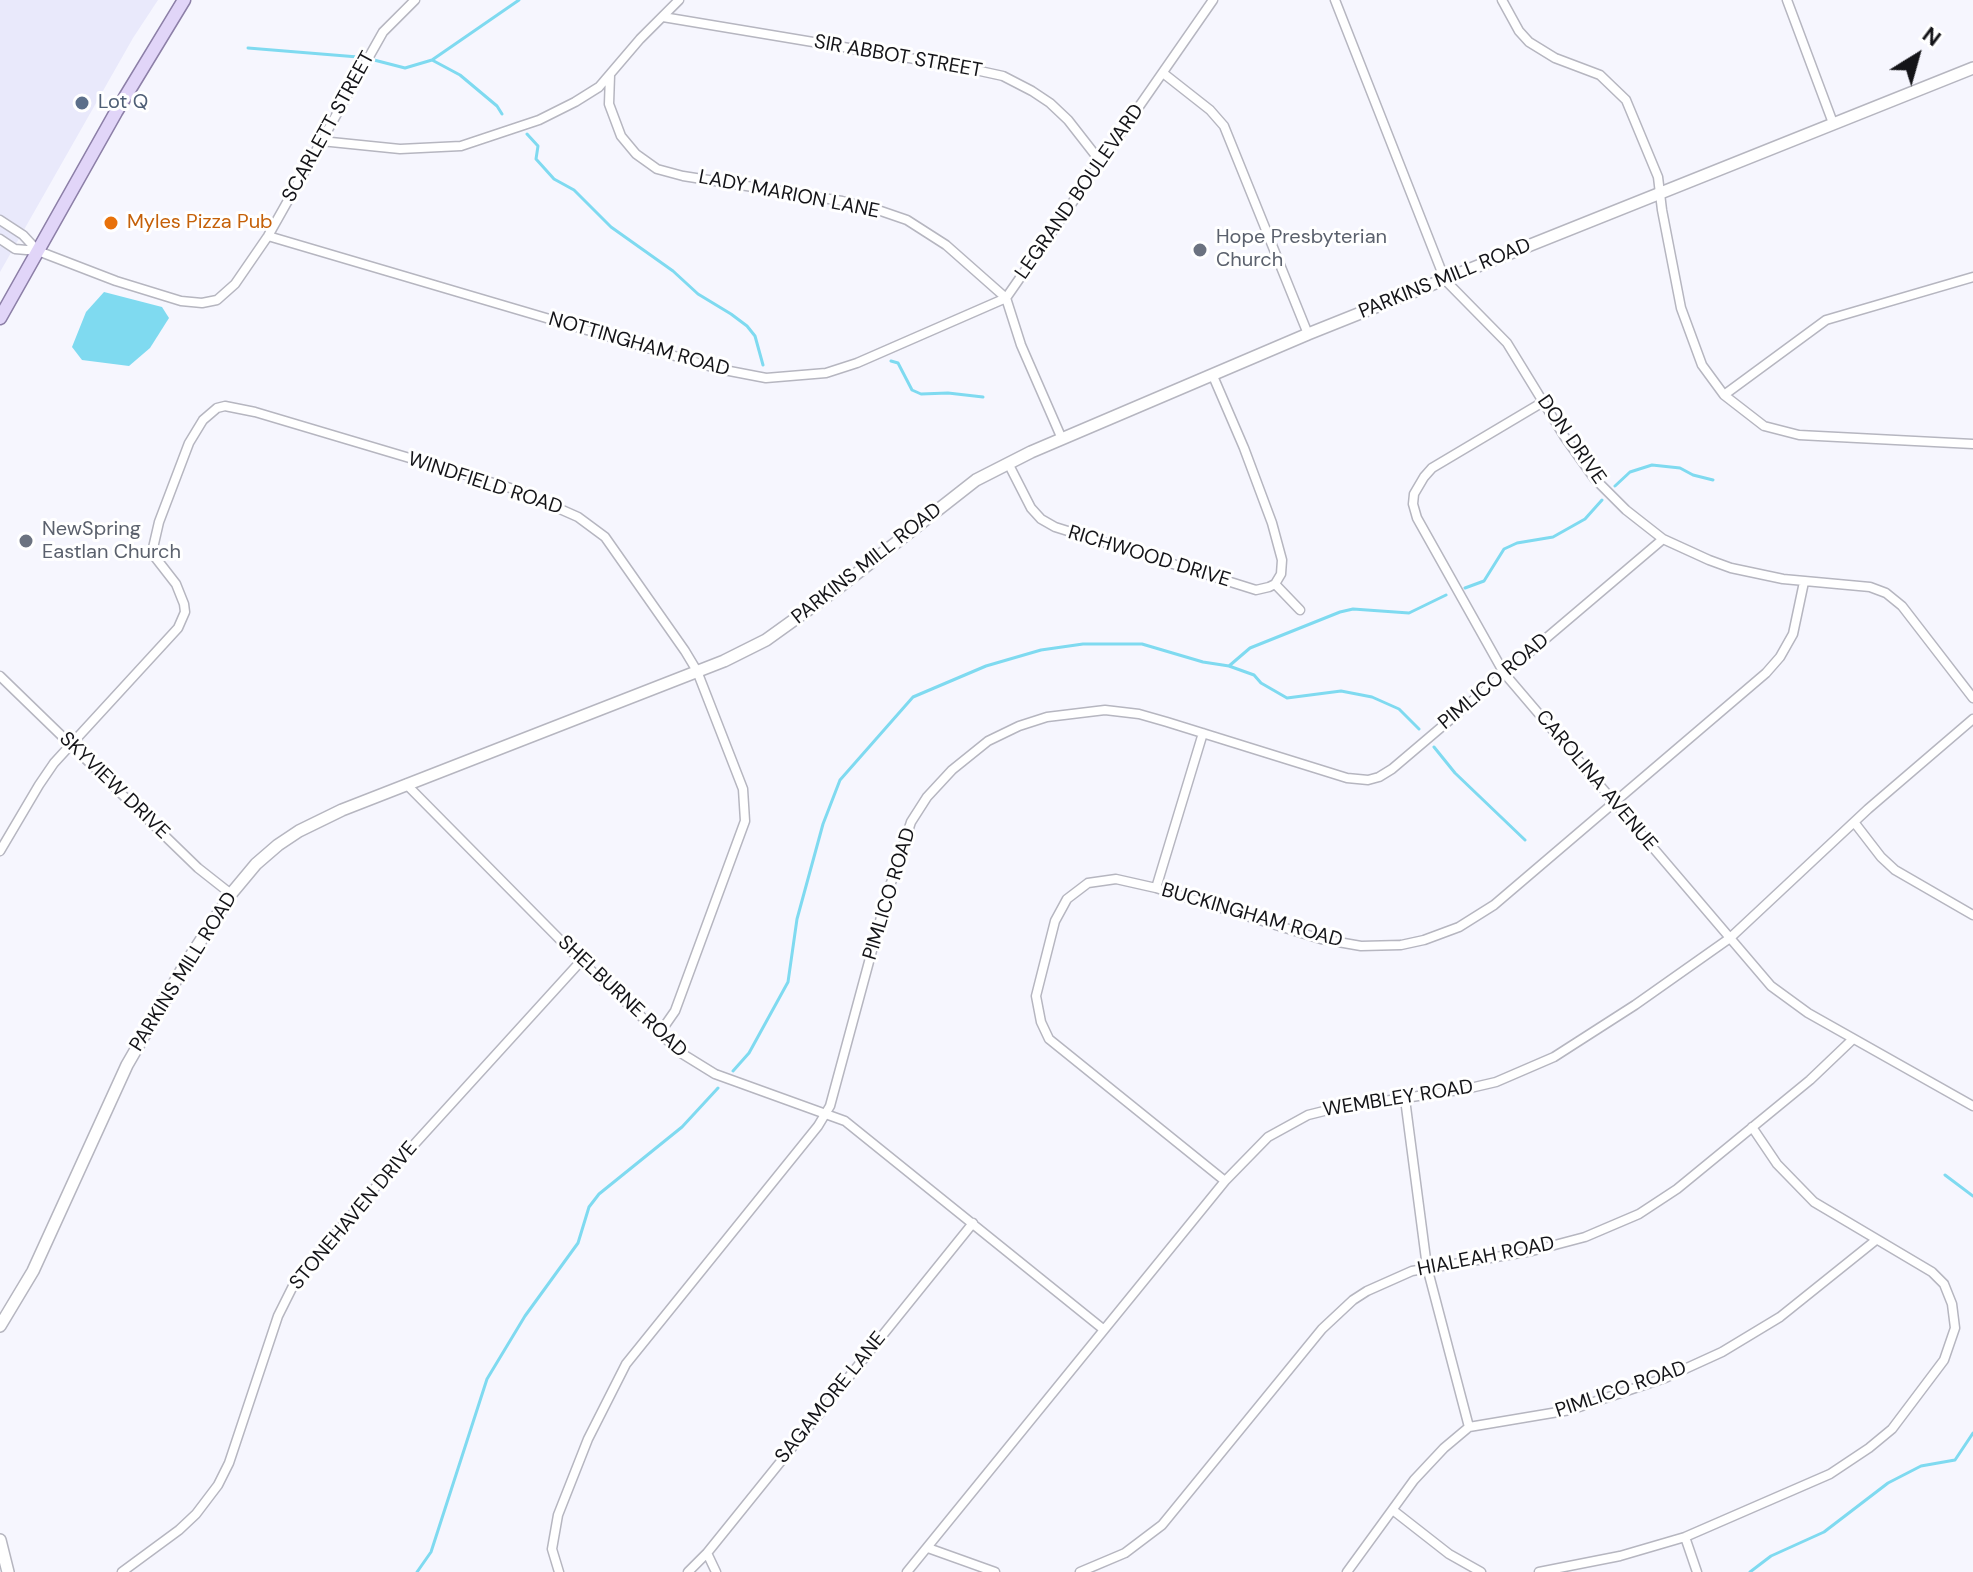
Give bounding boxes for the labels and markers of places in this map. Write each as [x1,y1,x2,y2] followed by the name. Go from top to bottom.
[98,91,148,115] place label: Lot Q
[73,94,91,112] marker: Lot Q
[127,211,273,235] place label: Myles Pizza Pub
[102,214,120,232] marker: Myles Pizza Pub
[1216,226,1387,273] place label: Hope Presbyterian Church
[1191,241,1209,259] marker: Hope Presbyterian Church
[42,518,181,565] place label: NewSpring Eastlan Church
[17,532,35,550] marker: NewSpring Eastlan Church

